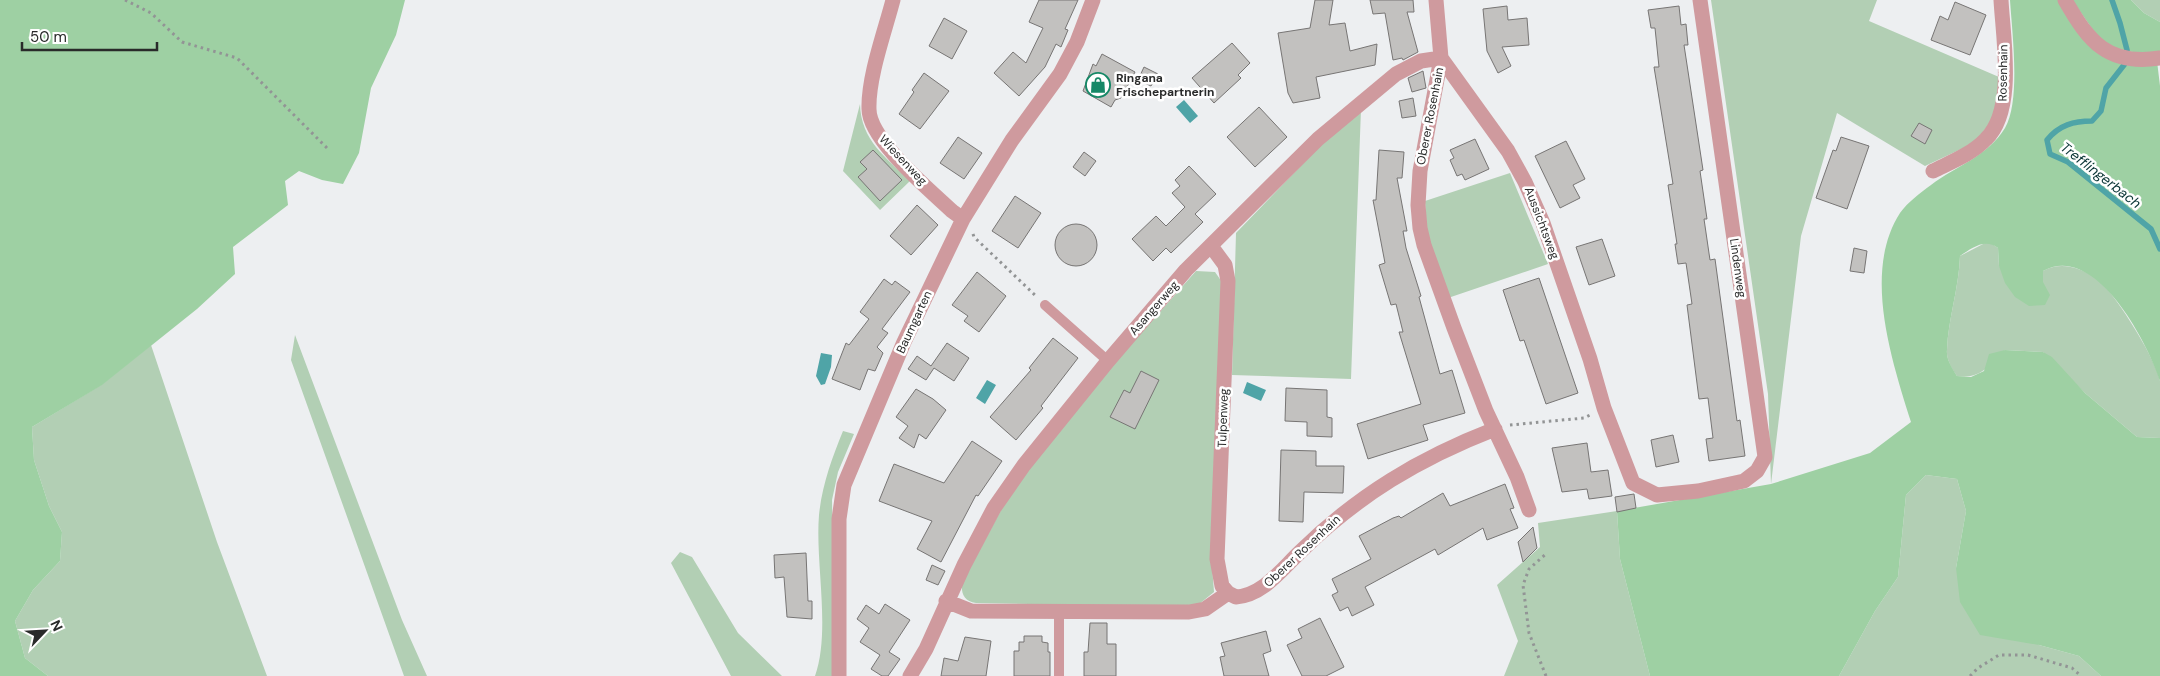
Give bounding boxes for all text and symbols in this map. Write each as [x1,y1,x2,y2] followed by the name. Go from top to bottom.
[22,20,158,52] scale bar
[30,27,67,47] text: 50 m
[1995,44,2011,102] street label: Rosenhain
[1413,66,1447,166] street label: Oberer Rosenhain
[1116,70,1214,100] place label: Ringana Frischepartnerin
[1085,72,1111,98] shop icon: Ringana Frischepartnerin
[876,131,931,189] street label: Wiesenweg
[2057,138,2145,212] water label: Trefflingerbach
[1521,185,1563,262] street label: Aussichtsweg
[1726,237,1750,299] street label: Lindenweg
[1126,277,1182,339] street label: Asangerweg
[893,288,936,356] street label: Baumgarten
[1214,388,1232,448] street label: Tulpenweg
[1260,511,1344,591] street label: Oberer Rosenhain
[20,606,70,656] north arrow
[46,617,67,634] text: N

